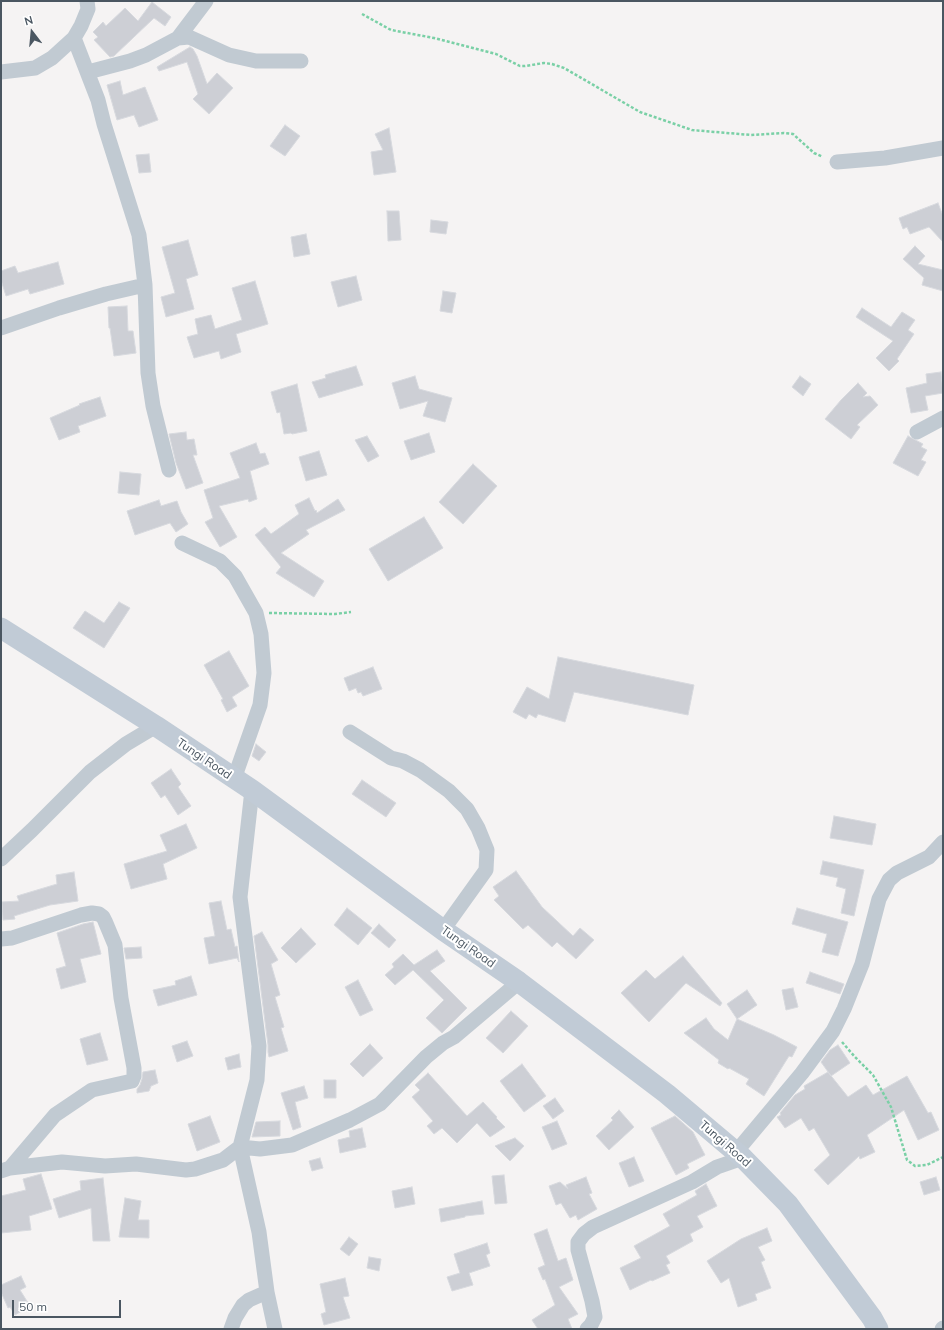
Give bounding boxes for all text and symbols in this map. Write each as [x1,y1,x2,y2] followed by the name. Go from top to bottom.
[12,12,52,52] north arrow
[23,13,35,28] text: N
[174,735,234,783] street label: Tungi Road
[438,923,498,971] street label: Tungi Road
[697,1118,753,1170] street label: Tungi Road
[14,1292,123,1318] scale bar
[19,1299,47,1314] text: 50 m

